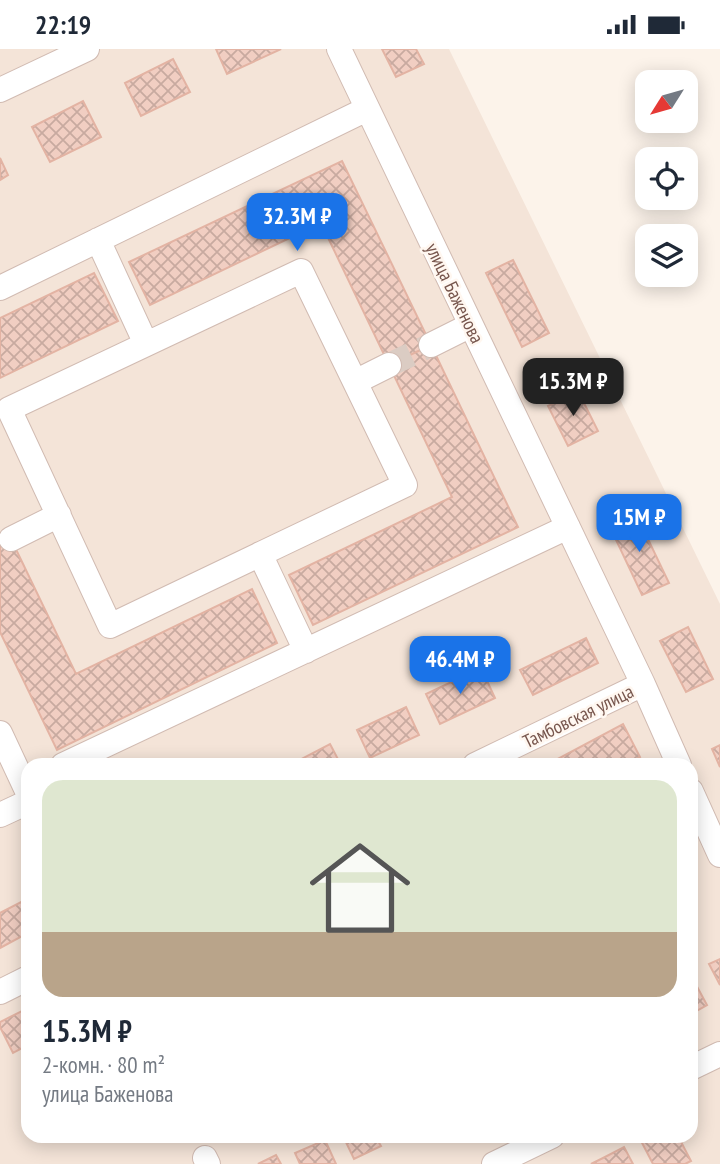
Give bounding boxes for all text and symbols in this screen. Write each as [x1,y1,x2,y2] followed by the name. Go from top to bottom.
[35,8,91,41] text: 22:19
[635,70,698,133] north arrow
[635,70,698,287] map controls
[635,147,698,210] button: locate
[232,193,362,253] pin: 32.3M ₽
[263,201,331,230] text: 32.3M ₽
[635,224,698,287] button: layers
[420,239,490,347] street label: улица Баженова
[508,359,638,418] pin: 15.3M ₽
[539,366,607,395] text: 15.3M ₽
[590,495,688,554] pin: 15M ₽
[613,502,665,531] text: 15M ₽
[395,637,525,696] pin: 46.4M ₽
[426,644,494,673] text: 46.4M ₽
[519,679,637,753] street label: Тамбовская улица
[297,825,423,951] icon: home
[42,1011,132,1050] text: 15.3M ₽
[42,1050,165,1079] text: 2-комн. · 80 m²
[42,1079,174,1108] text: улица Баженова

